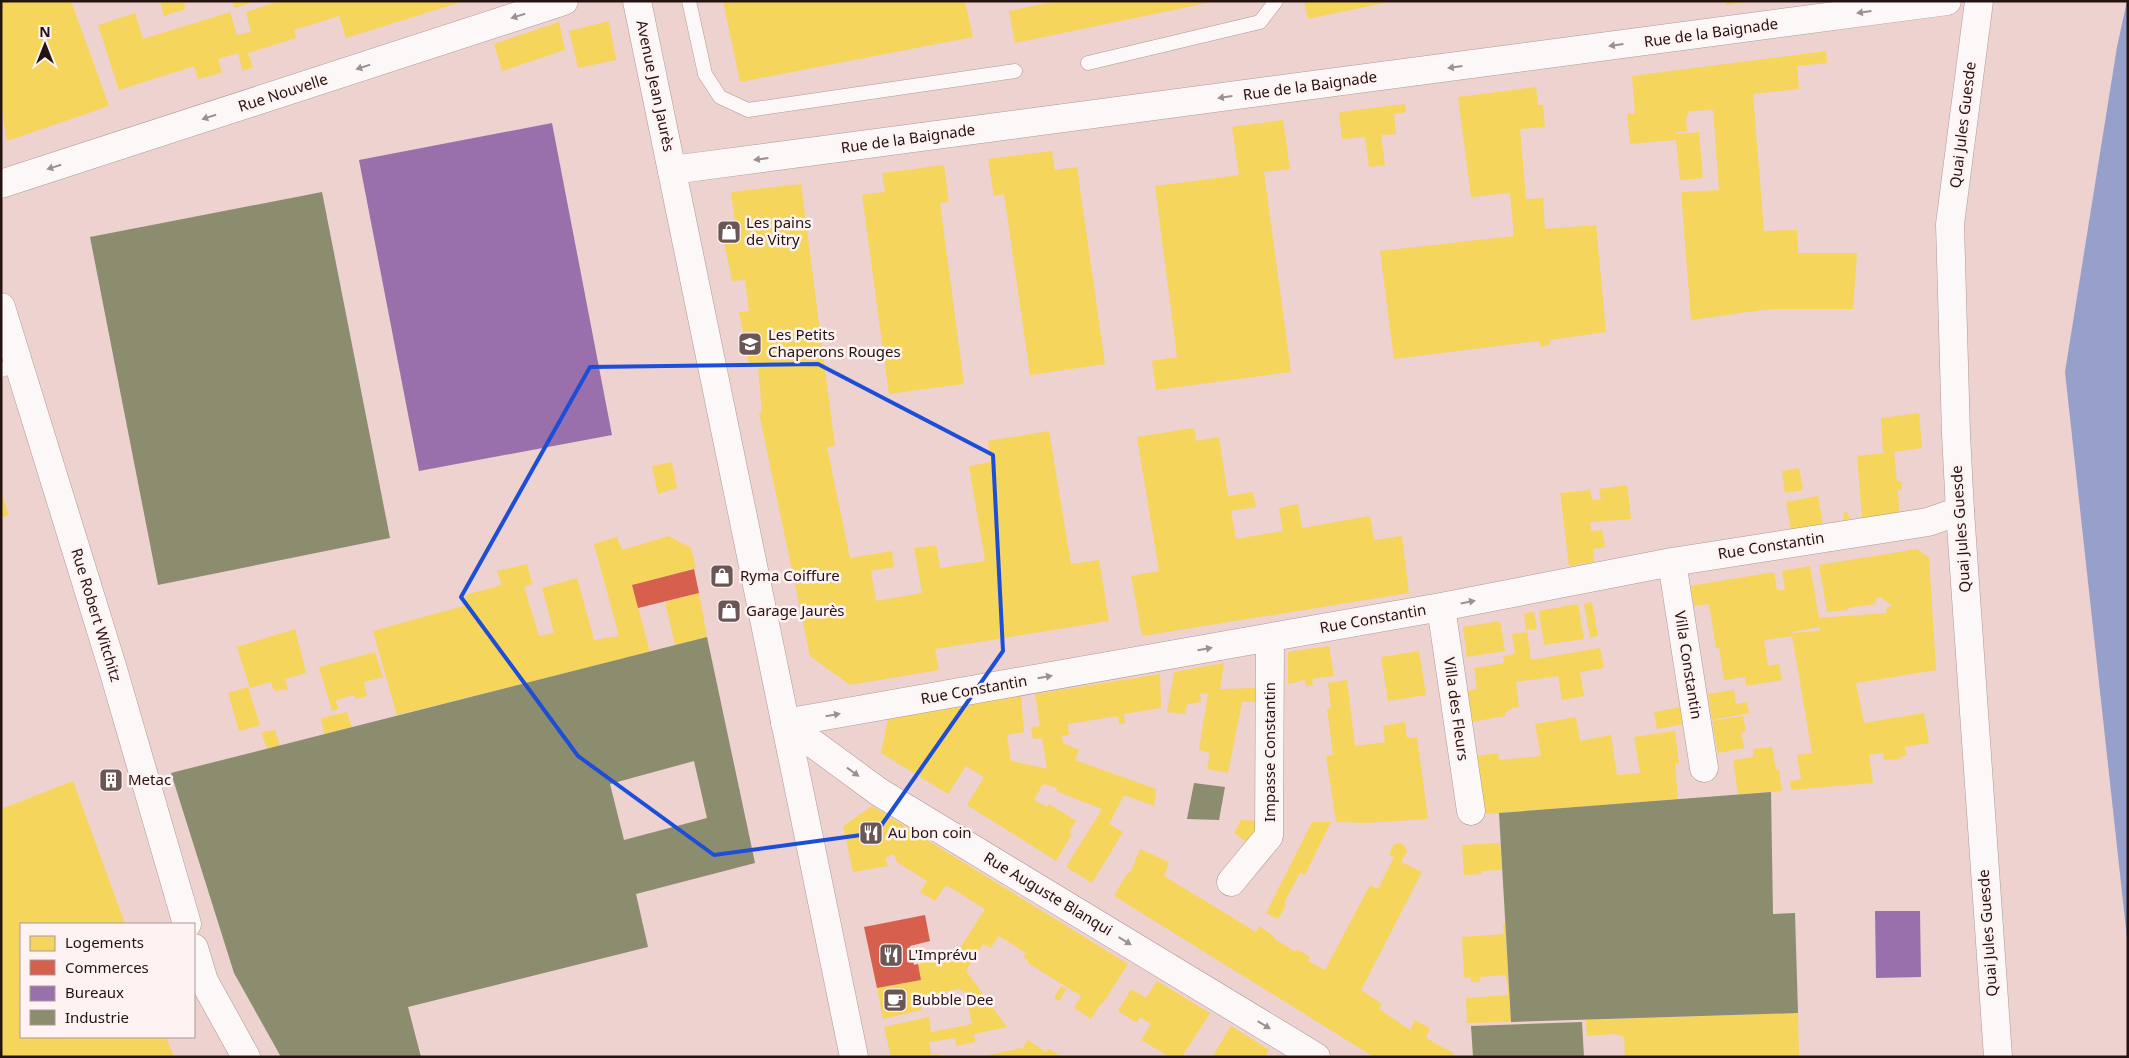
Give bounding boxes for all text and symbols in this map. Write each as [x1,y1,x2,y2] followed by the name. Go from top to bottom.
[1856,9,1872,17] one-way arrow
[510,13,525,21] one-way arrow
[1642,13,1779,51] street label: Rue de la Baignade
[632,18,680,153] street label: Avenue Jean Jaurès
[20,20,70,70] north arrow
[39,22,51,41] text: N
[1608,41,1624,49] one-way arrow
[1944,60,1980,189] street label: Quai Jules Guesde
[355,63,370,71] one-way arrow
[1447,63,1463,71] one-way arrow
[1241,66,1378,104] street label: Rue de la Baignade
[235,68,330,116] street label: Rue Nouvelle
[1217,93,1233,101] one-way arrow
[201,113,216,121] one-way arrow
[839,119,976,157] street label: Rue de la Baignade
[752,155,768,163] one-way arrow
[46,163,61,171] one-way arrow
[746,212,811,249] place label: Les pains de Vitry
[716,219,742,245] shop icon: Les pains de Vitry
[768,324,901,361] place label: Les Petits Chaperons Rouges
[737,331,763,357] school or university icon: Les Petits Chaperons Rouges
[1946,465,1974,593] street label: Quai Jules Guesde
[1716,527,1826,563] street label: Rue Constantin
[67,546,127,684] street label: Rue Robert Witchitz
[709,563,735,589] shop icon: Ryma Coiffure
[740,565,840,585] place label: Ryma Coiffure
[716,598,742,624] shop icon: Garage Jaurès
[1461,598,1476,606] one-way arrow
[1318,599,1428,637] street label: Rue Constantin
[746,600,845,620] place label: Garage Jaurès
[1671,609,1707,721] street label: Villa Constantin
[1197,645,1213,653] one-way arrow
[1440,656,1474,762] street label: Villa des Fleurs
[919,670,1029,708] street label: Rue Constantin
[1037,673,1053,681] one-way arrow
[1259,682,1279,822] street label: Impasse Constantin
[826,710,842,718] one-way arrow
[98,767,124,793] building icon: Metac
[846,767,859,778] one-way arrow
[128,769,171,789] place label: Metac
[858,820,884,846] restaurant icon: Au bon coin
[888,822,972,842] place label: Au bon coin
[980,847,1117,940] street label: Rue Auguste Blanqui
[1973,869,2001,997] street label: Quai Jules Guesde
[20,923,195,1038] legend
[65,932,144,952] text: Logements
[1118,936,1131,945] one-way arrow
[878,942,904,968] restaurant icon: L'Imprévu
[908,944,977,964] place label: L'Imprévu
[65,957,149,977] text: Commerces
[65,982,124,1002] text: Bureaux
[882,987,908,1013] cafe icon: Bubble Dee
[912,989,994,1009] place label: Bubble Dee
[65,1007,129,1027] text: Industrie
[1257,1021,1270,1030] one-way arrow

